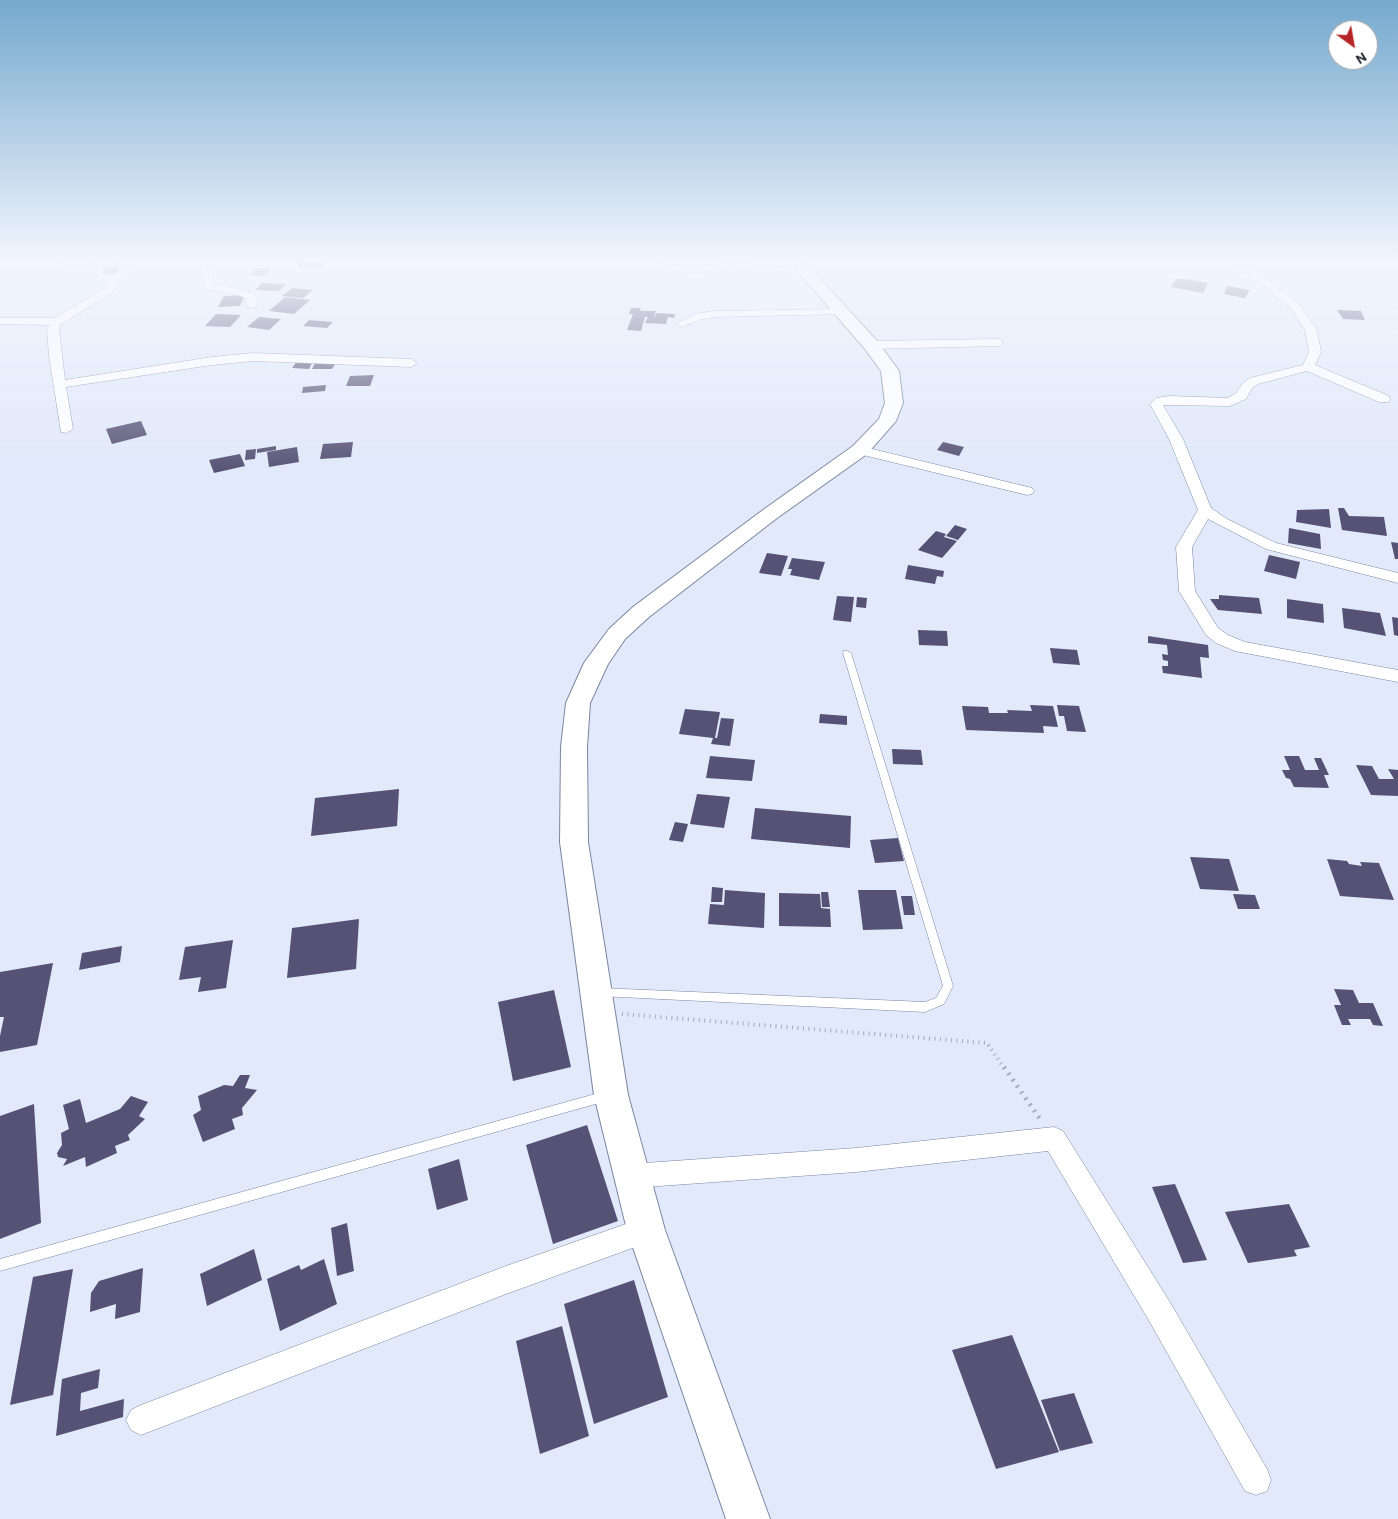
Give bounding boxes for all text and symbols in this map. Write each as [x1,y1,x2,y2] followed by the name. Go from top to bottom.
[1328,20,1378,70] north arrow
[1352,47,1369,67] text: N

